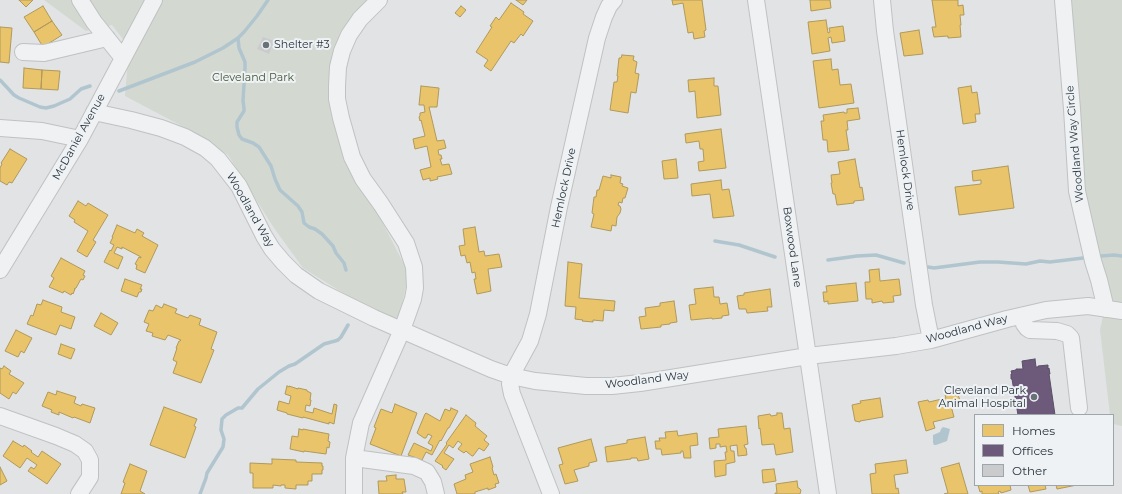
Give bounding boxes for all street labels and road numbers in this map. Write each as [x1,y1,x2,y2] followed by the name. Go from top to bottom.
[1063,85,1087,203] street label: Woodland Way Circle
[50,92,108,182] street label: McDaniel Avenue
[893,129,917,211] street label: Hemlock Drive
[549,147,579,229] street label: Hemlock Drive
[223,170,277,250] street label: Woodland Way
[780,206,804,288] street label: Boxwood Lane
[925,312,1009,346] street label: Woodland Way
[605,368,689,392] street label: Woodland Way

